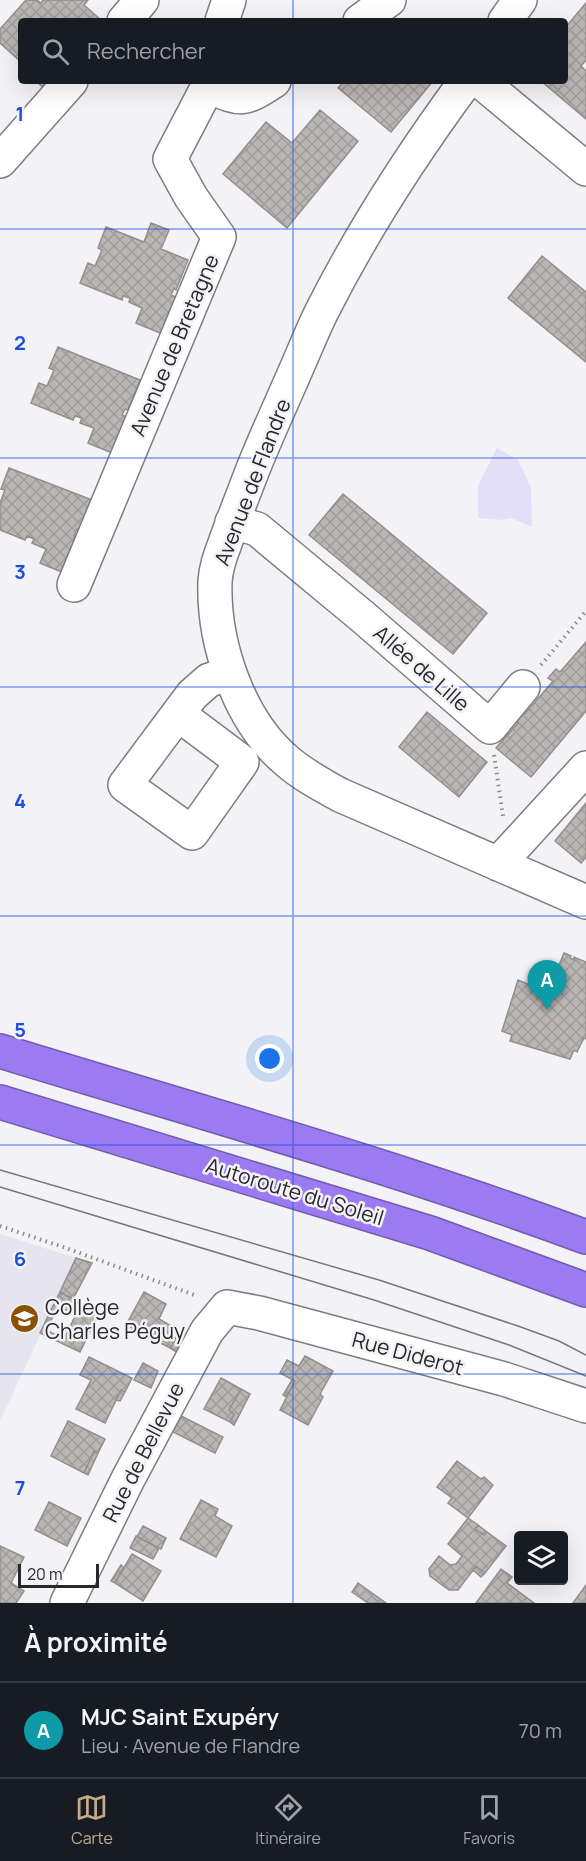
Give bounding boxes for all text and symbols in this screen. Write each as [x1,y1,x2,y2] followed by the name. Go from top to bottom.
[18,18,568,84] search box
[39,35,72,68] icon: search
[87,36,206,66] text: Rechercher
[16,100,24,127] text: 1
[123,250,225,440] street label: Avenue de Bretagne
[14,329,26,356] text: 2
[207,395,297,569] street label: Avenue de Flandre
[14,558,26,585] text: 3
[368,619,476,717] street label: Allée de Lille
[14,787,26,814] text: 4
[528,960,566,1010] pin: A
[14,1016,26,1043] text: 5
[255,1044,284,1073] your location
[203,1151,387,1231] street label: Autoroute du Soleil
[14,1245,26,1272] text: 6
[45,1293,185,1345] place label: Collège Charles Péguy
[8,1303,40,1335] school or university icon: Collège Charles Péguy
[349,1325,467,1381] street label: Rue Diderot
[96,1377,190,1527] street label: Rue de Bellevue
[15,1474,25,1501] text: 7
[514,1531,568,1585] map controls
[514,1531,568,1585] button: layers
[18,1561,99,1588] scale bar
[27,1563,63,1585] text: 20 m
[24,1624,168,1660] text: À proximité
[81,1702,279,1732] text: MJC Saint Exupéry
[37,1717,50,1744] text: A
[519,1717,562,1744] text: 70 m
[81,1732,300,1759] text: Lieu · Avenue de Flandre
[71,1791,113,1849] tab: Carte
[255,1791,321,1849] tab: Itinéraire
[463,1791,515,1849] tab: Favoris

